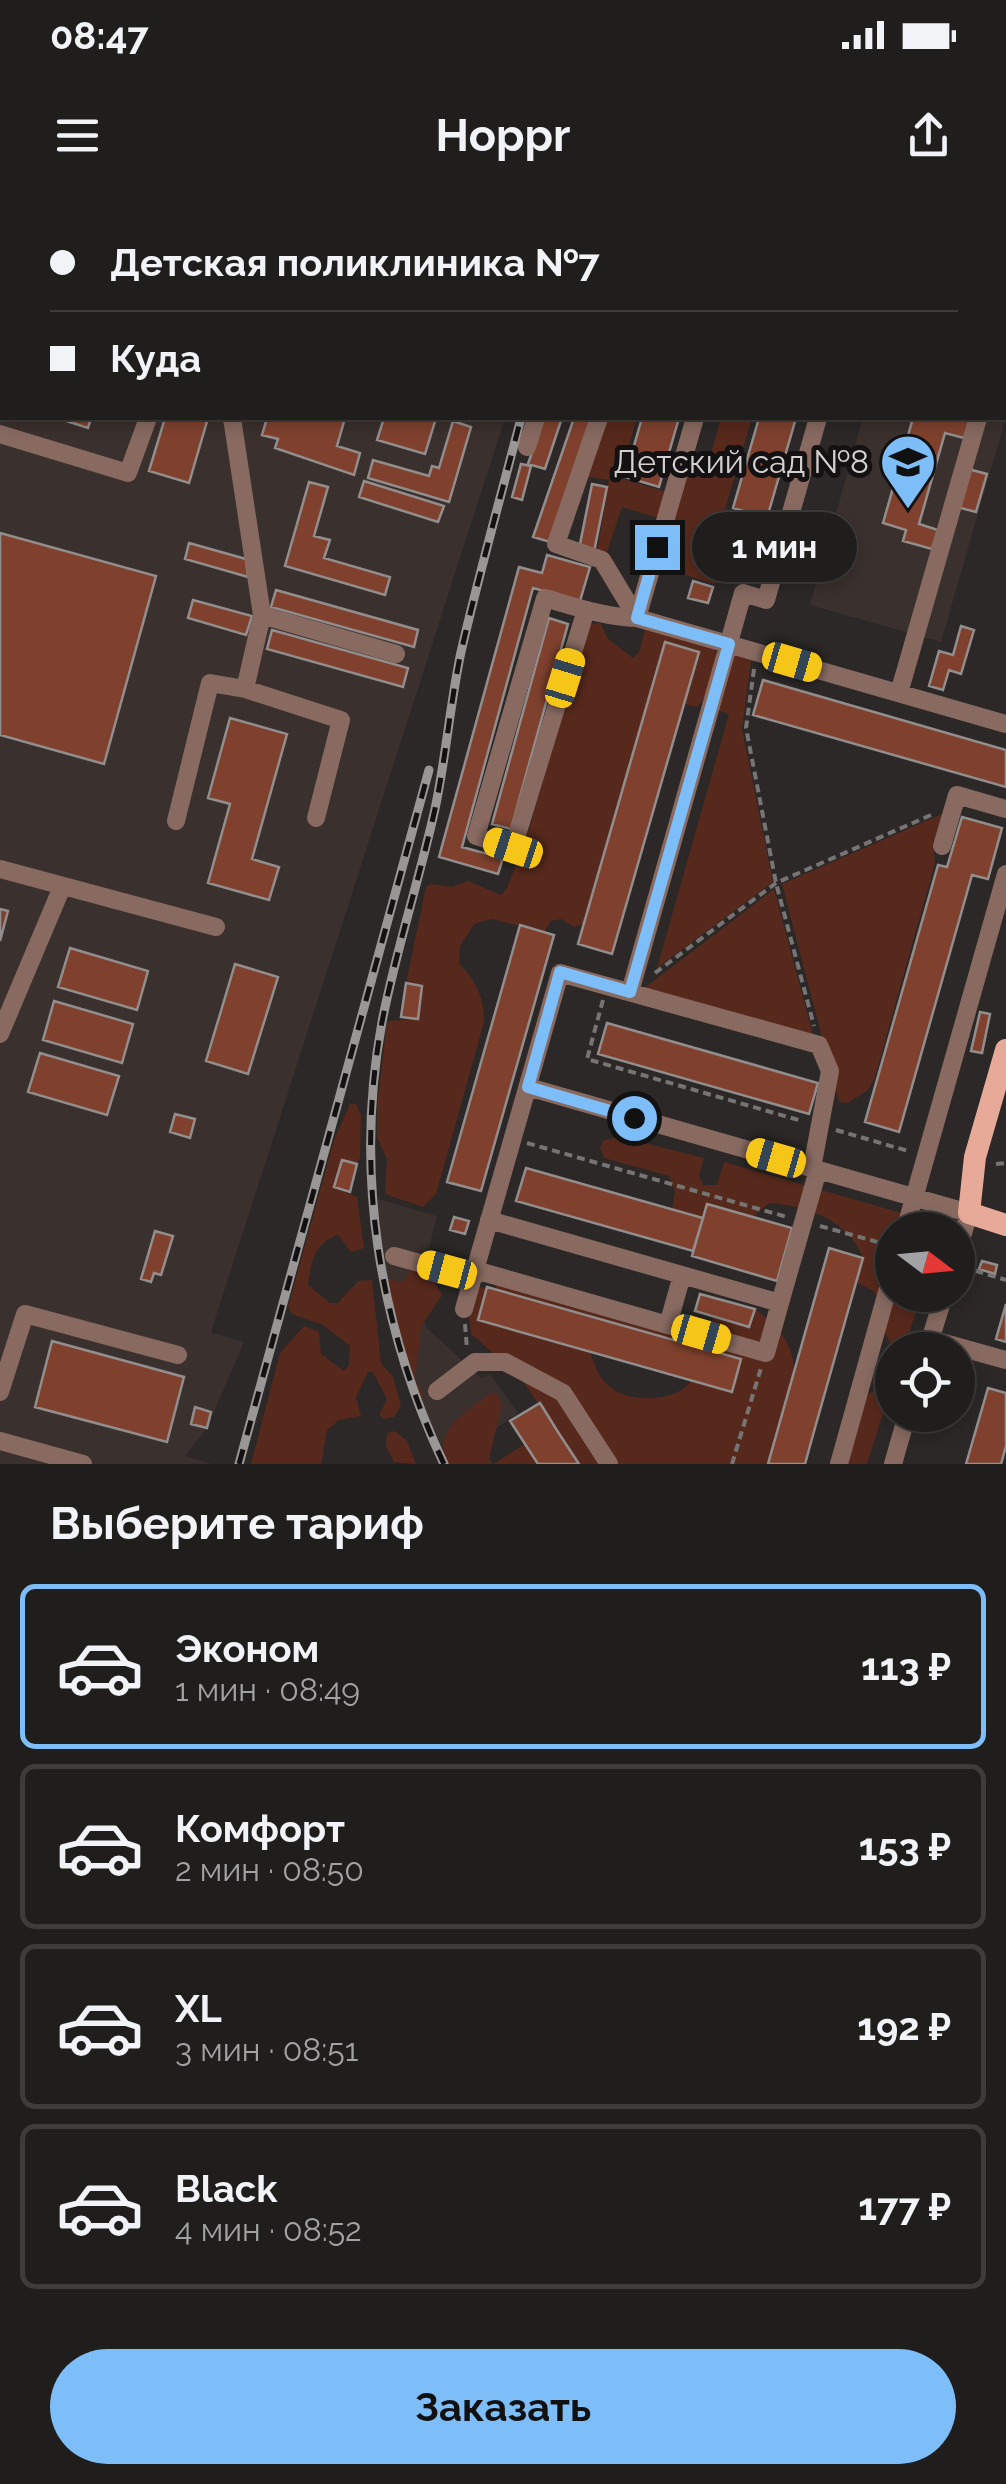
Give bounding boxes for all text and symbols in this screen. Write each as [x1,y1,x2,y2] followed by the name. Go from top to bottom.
[50,13,149,58] text: 08:47
[50,108,105,163] icon: menu
[901,108,956,163] icon: share
[436,109,570,162] text: Hoppr
[110,240,600,285] text: Детская поликлиника №7
[110,336,201,381] text: Куда
[878,432,938,511] school or university icon: Детский сад №8
[613,443,869,480] place label: Детский сад №8
[692,512,857,582] callout: 1 мин
[635,525,680,570] route end
[732,528,817,565] text: 1 мин
[759,639,825,685] car
[542,645,588,711] car
[480,824,546,872] car
[612,1096,657,1141] route start
[743,1135,809,1181] car
[875,1212,975,1312] north arrow
[875,1212,975,1432] map controls
[414,1248,480,1292] car
[668,1311,734,1357] car
[875,1332,975,1432] button: locate
[50,1497,424,1550] text: Выберите тариф
[55,1622,145,1712] icon: car
[175,1626,319,1671] text: Эконом
[861,1644,951,1689] text: 113 ₽
[175,1671,360,1708] text: 1 мин · 08:49
[55,1802,145,1892] icon: car
[175,1806,345,1851] text: Комфорт
[859,1824,951,1869] text: 153 ₽
[175,1851,364,1888] text: 2 мин · 08:50
[55,1982,145,2072] icon: car
[175,1986,222,2031] text: XL
[857,2004,951,2049] text: 192 ₽
[175,2031,358,2068] text: 3 мин · 08:51
[55,2162,145,2252] icon: car
[175,2166,277,2211] text: Black
[858,2184,951,2229] text: 177 ₽
[175,2211,362,2248] text: 4 мин · 08:52
[50,2349,956,2464] button: Заказать

